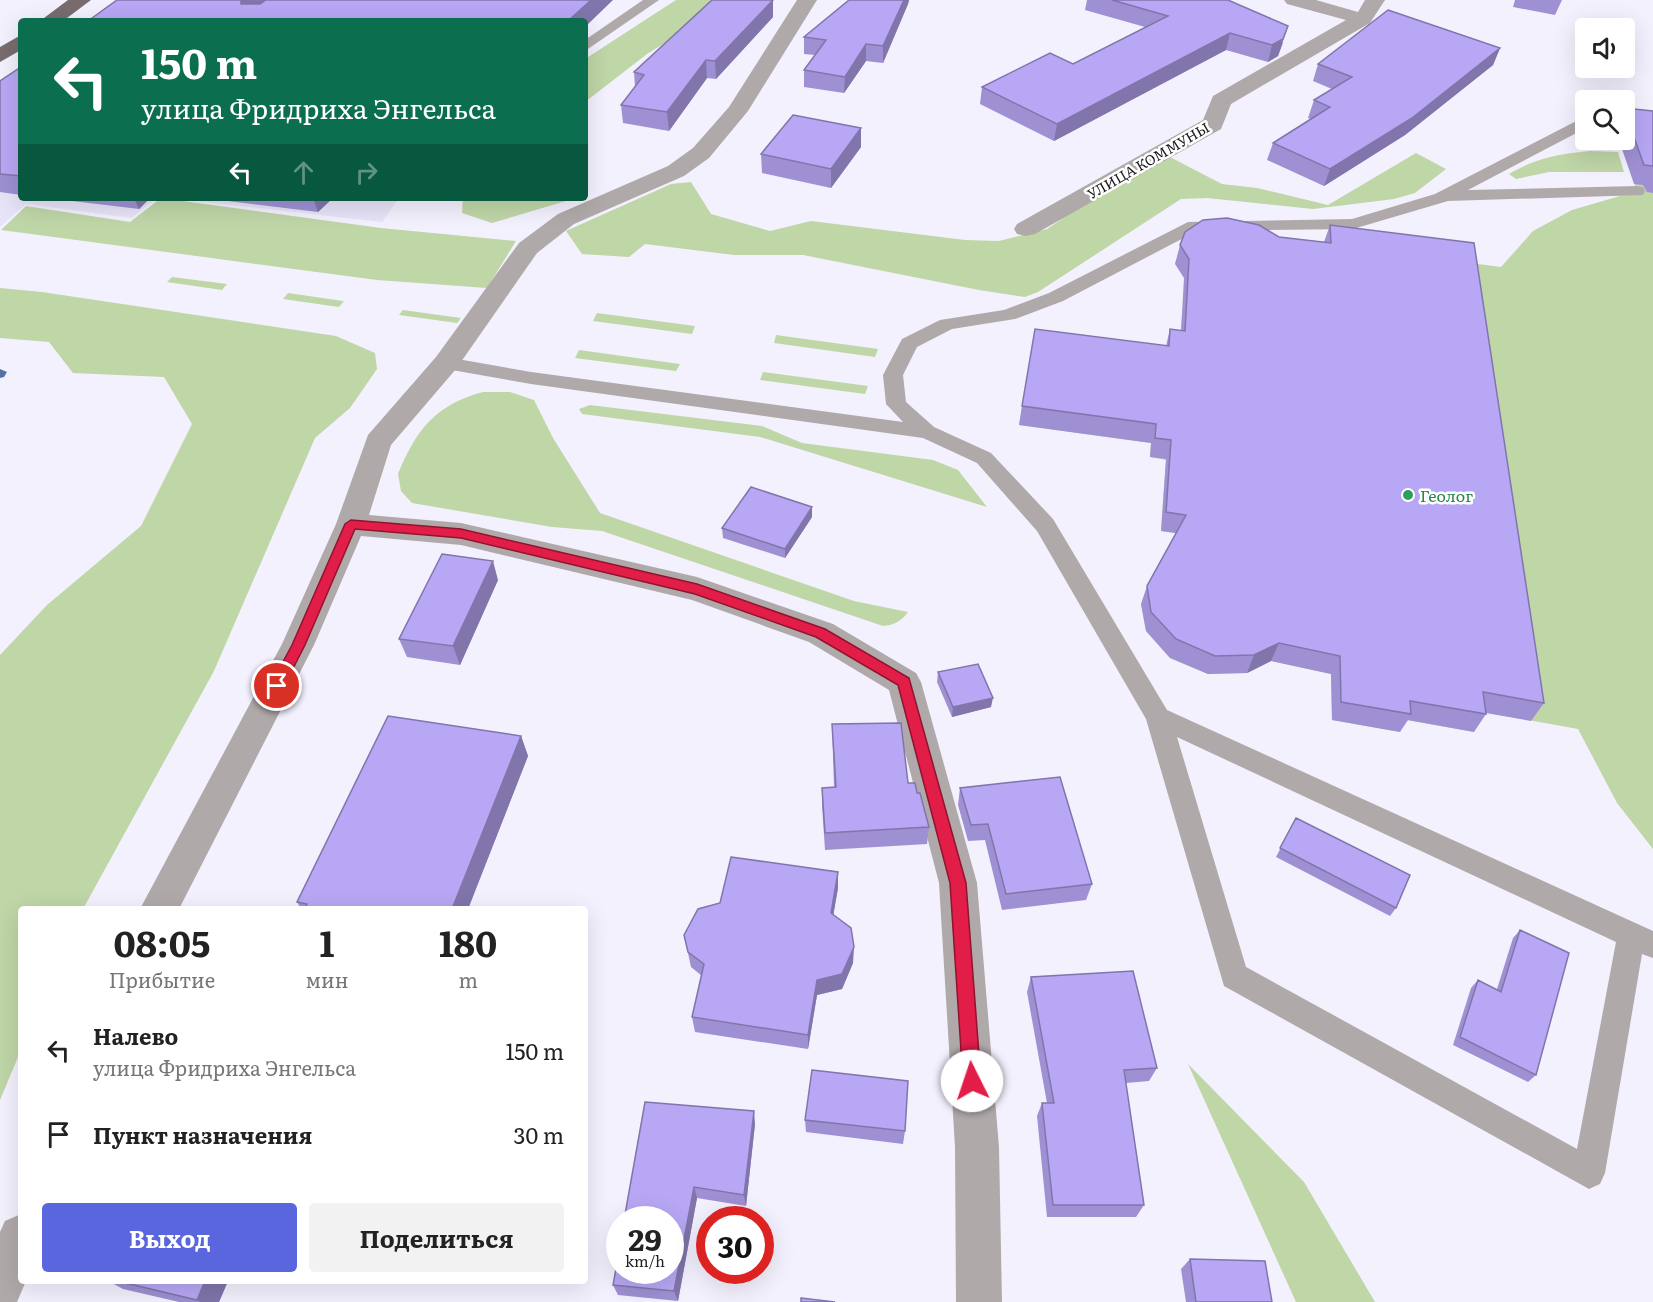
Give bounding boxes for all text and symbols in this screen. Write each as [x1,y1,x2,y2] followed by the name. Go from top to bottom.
[1575,18,1635,150] map controls
[1575,18,1635,78] button: sound
[141,30,257,92] text: 150 m
[42,42,120,120] icon: left
[141,87,496,127] text: улица Фридриха Энгельса
[1575,90,1635,150] button: search
[1083,117,1213,203] street label: УЛИЦА КОММУНЫ
[224,156,257,189] icon: left
[287,156,320,189] icon: ahead
[350,156,383,189] icon: right
[1420,483,1473,507] place label: Геолог
[1401,488,1415,502] marker: Геолог
[251,660,302,711] pin
[260,669,293,702] icon: arrive
[113,915,210,968] text: 08:05
[320,915,334,968] text: 1
[439,915,497,968] text: 180
[109,964,215,994] text: Прибытие
[306,964,348,994] text: мин
[458,964,478,994] text: m
[93,1019,178,1052] text: Налево
[42,1034,75,1067] icon: left
[505,1034,564,1067] text: 150 m
[940,1049,1004,1113] position arrow
[93,1052,356,1082] text: улица Фридриха Энгельса
[42,1118,75,1151] icon: arrive
[93,1118,312,1151] text: Пункт назначения
[514,1118,564,1151] text: 30 m
[42,1203,297,1272] button: Выход
[309,1203,564,1272] button: Поделиться
[696,1206,774,1284] speed limit sign: 30
[628,1216,662,1260] text: 29
[625,1249,665,1272] text: km/h

